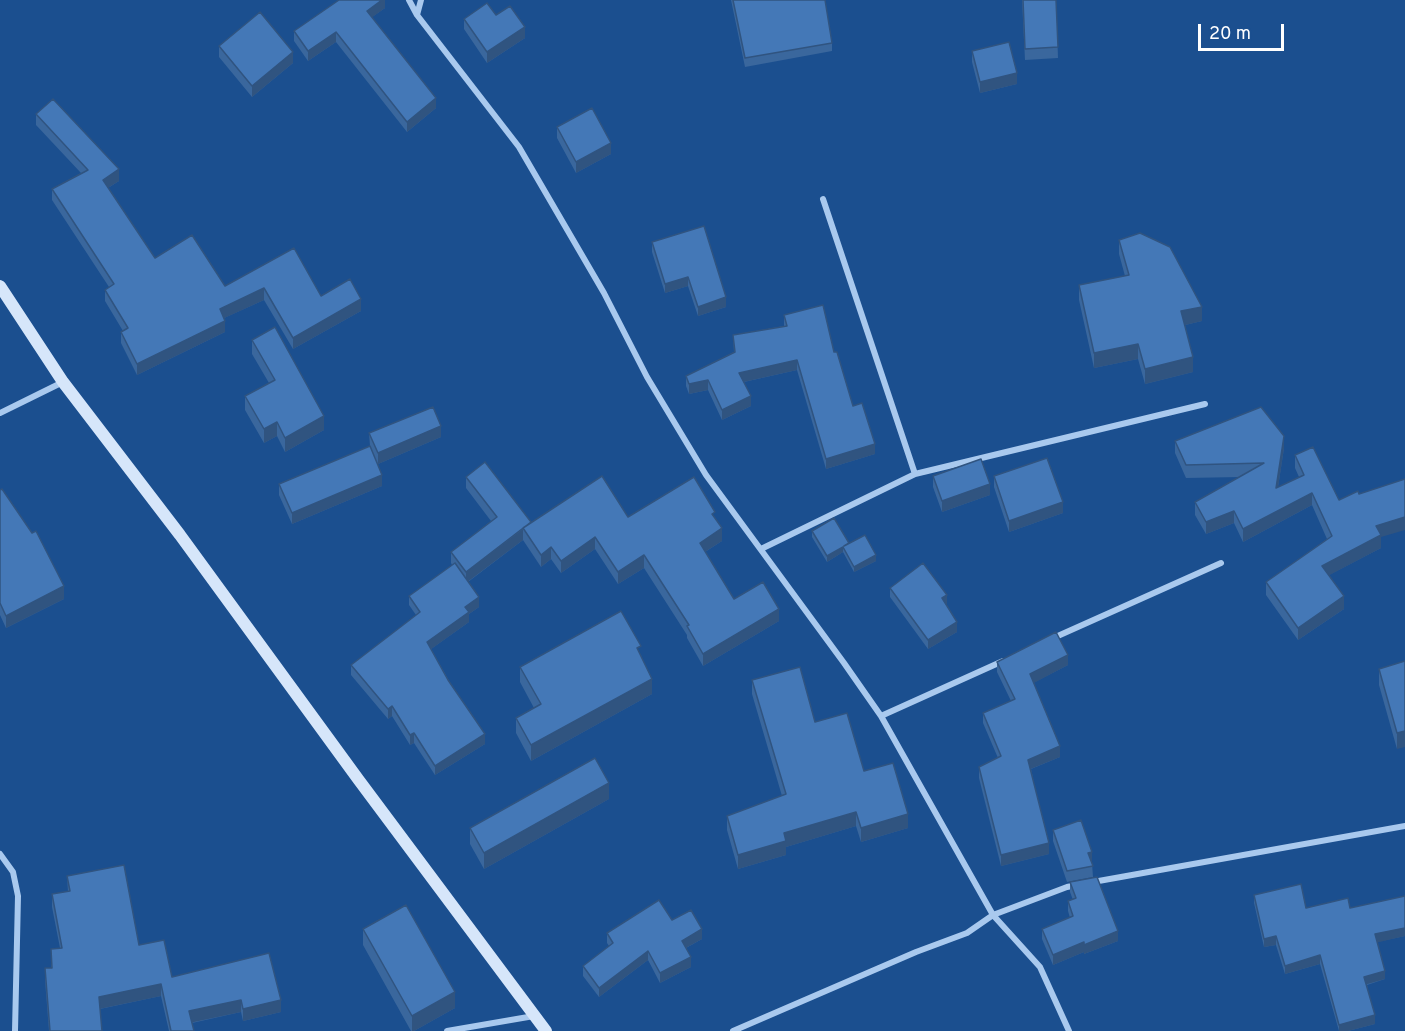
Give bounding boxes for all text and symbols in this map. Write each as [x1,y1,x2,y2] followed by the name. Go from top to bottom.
[1201,12,1286,50] scale bar
[1209,23,1251,46] text: 20 m

